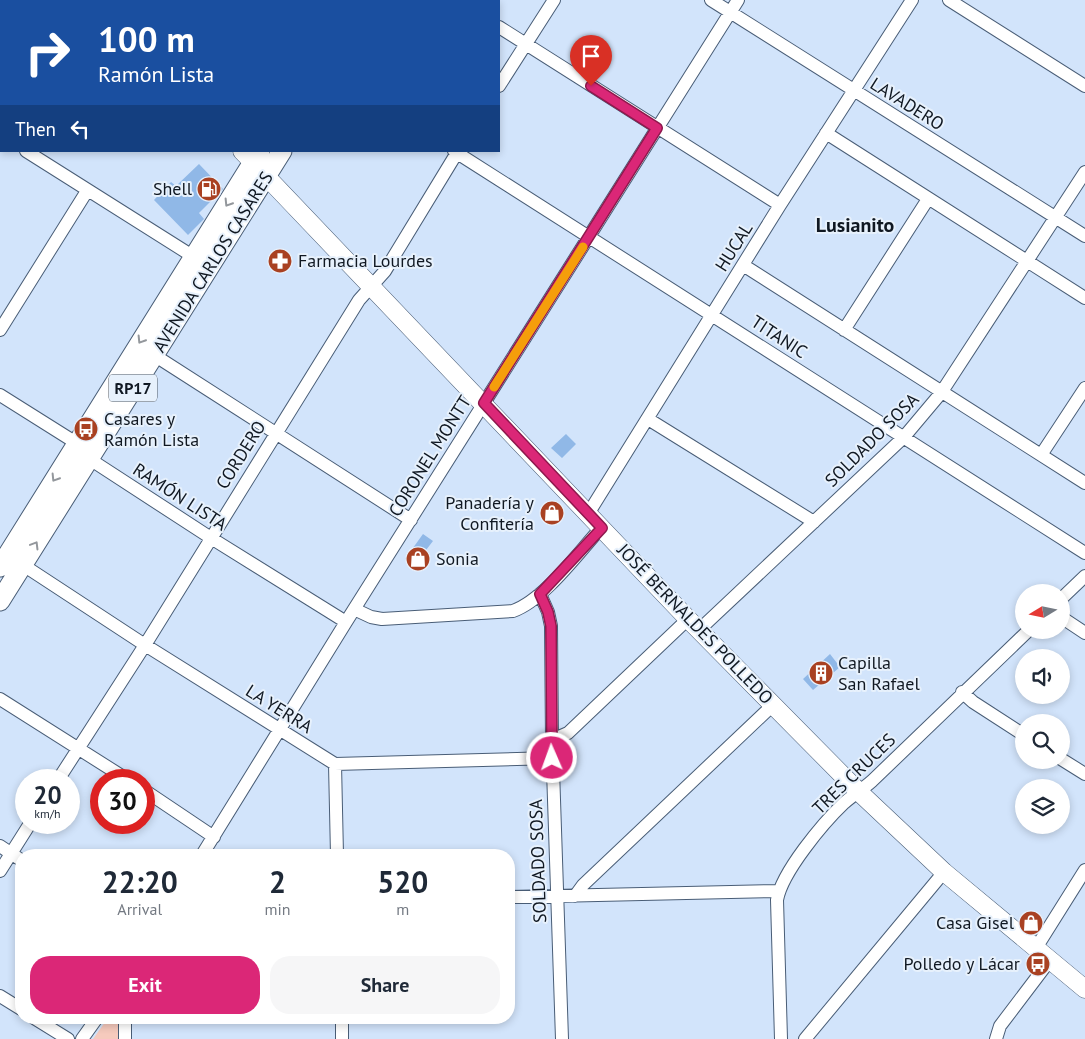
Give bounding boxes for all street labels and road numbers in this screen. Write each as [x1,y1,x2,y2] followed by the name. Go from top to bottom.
[866,72,948,135] street label: LAVADERO
[147,167,278,356] street label: AVENIDA CARLOS CASARES
[710,218,757,275] street label: HUCAL
[747,310,812,363] street label: TITANIC
[109,374,157,402] road number: RP17
[820,387,924,492] street label: SOLDADO SOSA
[383,391,476,521] street label: CORONEL MONTT
[211,416,271,493] street label: CORDERO
[129,458,232,536] street label: RAMÓN LISTA
[612,538,778,709] street label: JOSÉ BERNALDES POLLEDO
[242,679,317,738] street label: LA YERRA
[807,728,900,819] street label: TRES CRUCES
[524,798,551,923] street label: SOLDADO SOSA

